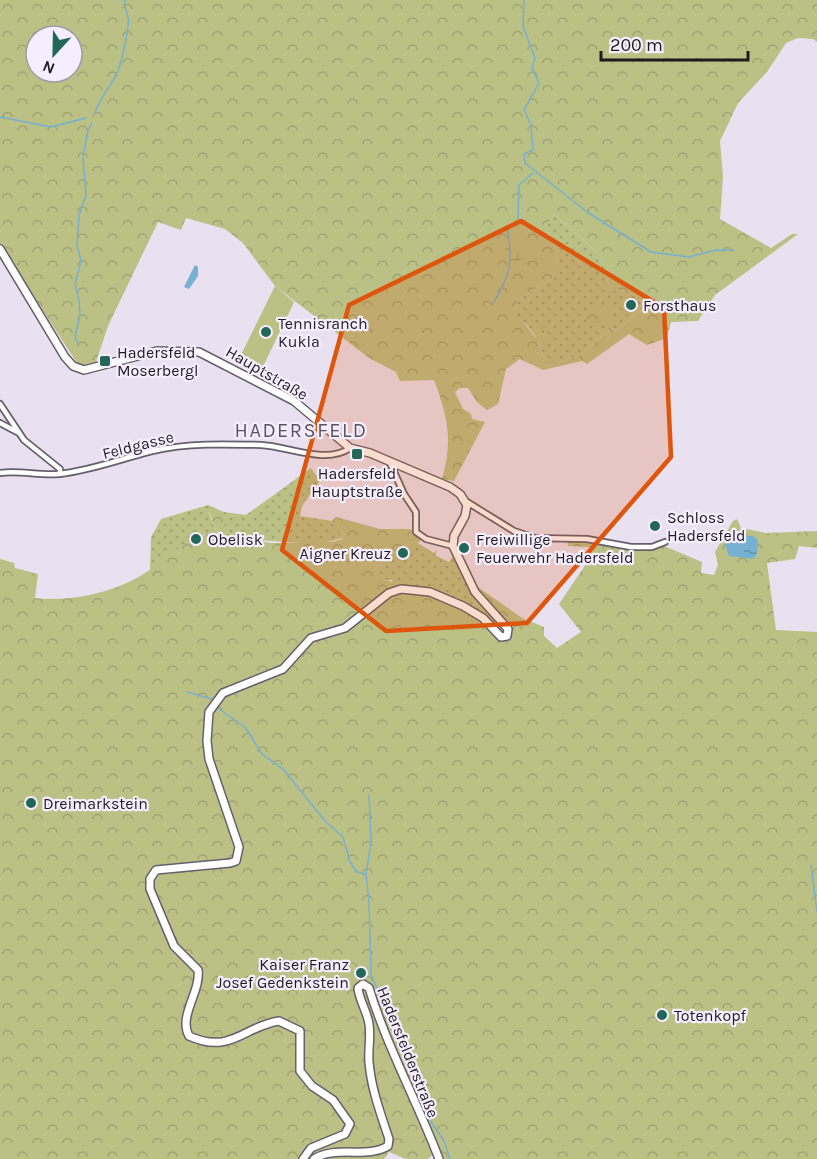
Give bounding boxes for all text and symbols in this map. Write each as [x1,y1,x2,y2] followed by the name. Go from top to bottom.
[24,24,84,84] north arrow
[601,24,748,62] scale bar
[610,34,663,56] text: 200 m
[40,56,57,78] text: N
[643,296,716,315] place label: Forsthaus
[624,298,638,312] marker: Forsthaus
[278,314,368,351] place label: Tennisranch Kukla
[259,325,273,339] marker: Tennisranch Kukla
[223,342,311,404] street label: Hauptstraße
[117,343,198,380] place label: Hadersfeld Moserbergl
[98,354,112,368] marker: Hadersfeld Moserbergl
[235,419,367,442] district label: HADERSFELD
[100,427,176,463] street label: Feldgasse
[350,447,364,461] marker: Hadersfeld Hauptstraße
[311,464,403,501] place label: Hadersfeld Hauptstraße
[667,508,746,545] place label: Schloss Hadersfeld
[648,519,662,533] marker: Schloss Hadersfeld
[208,530,263,549] place label: Obelisk
[476,530,634,567] place label: Freiwillige Feuerwehr Hadersfeld
[189,532,203,546] marker: Obelisk
[457,541,471,555] marker: Freiwillige Feuerwehr Hadersfeld
[300,544,391,563] place label: Aigner Kreuz
[396,546,410,560] marker: Aigner Kreuz
[43,794,148,813] place label: Dreimarkstein
[24,796,38,810] marker: Dreimarkstein
[216,955,349,992] place label: Kaiser Franz Josef Gedenkstein
[354,966,368,980] marker: Kaiser Franz Josef Gedenkstein
[373,984,443,1120] street label: Hadersfelderstraße
[674,1006,746,1025] place label: Totenkopf
[655,1008,669,1022] marker: Totenkopf

